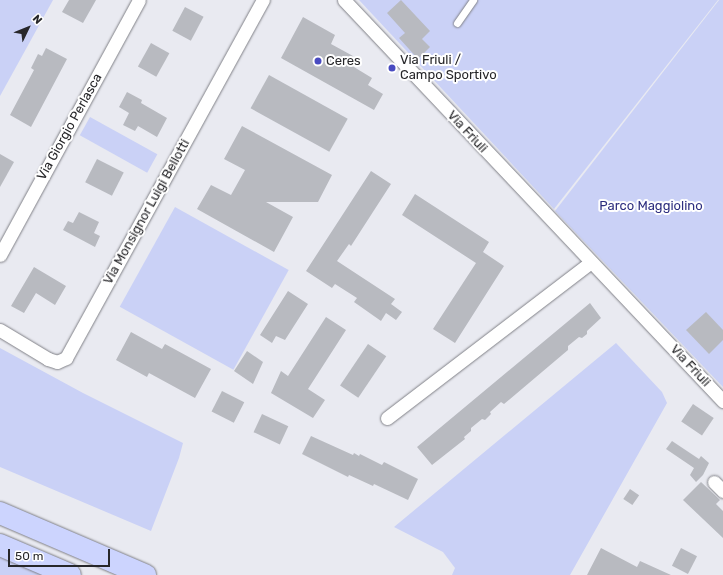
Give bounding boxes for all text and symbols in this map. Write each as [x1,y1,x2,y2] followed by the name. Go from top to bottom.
[8,8,48,48] north arrow
[30,12,45,27] text: N
[326,53,361,69] place label: Ceres
[400,53,497,84] place label: Via Friuli / Campo Sportivo
[313,56,323,66] marker: Ceres
[387,63,397,73] marker: Via Friuli / Campo Sportivo
[34,71,106,183] street label: Via Giorgio Perlasca
[444,108,490,156] street label: Via Friuli
[100,137,194,287] street label: Via Monsignor Luigi Bellotti
[599,198,703,214] park label: Parco Maggiolino
[667,342,713,390] street label: Via Friuli
[10,541,112,567] scale bar
[15,549,43,563] text: 50 m

